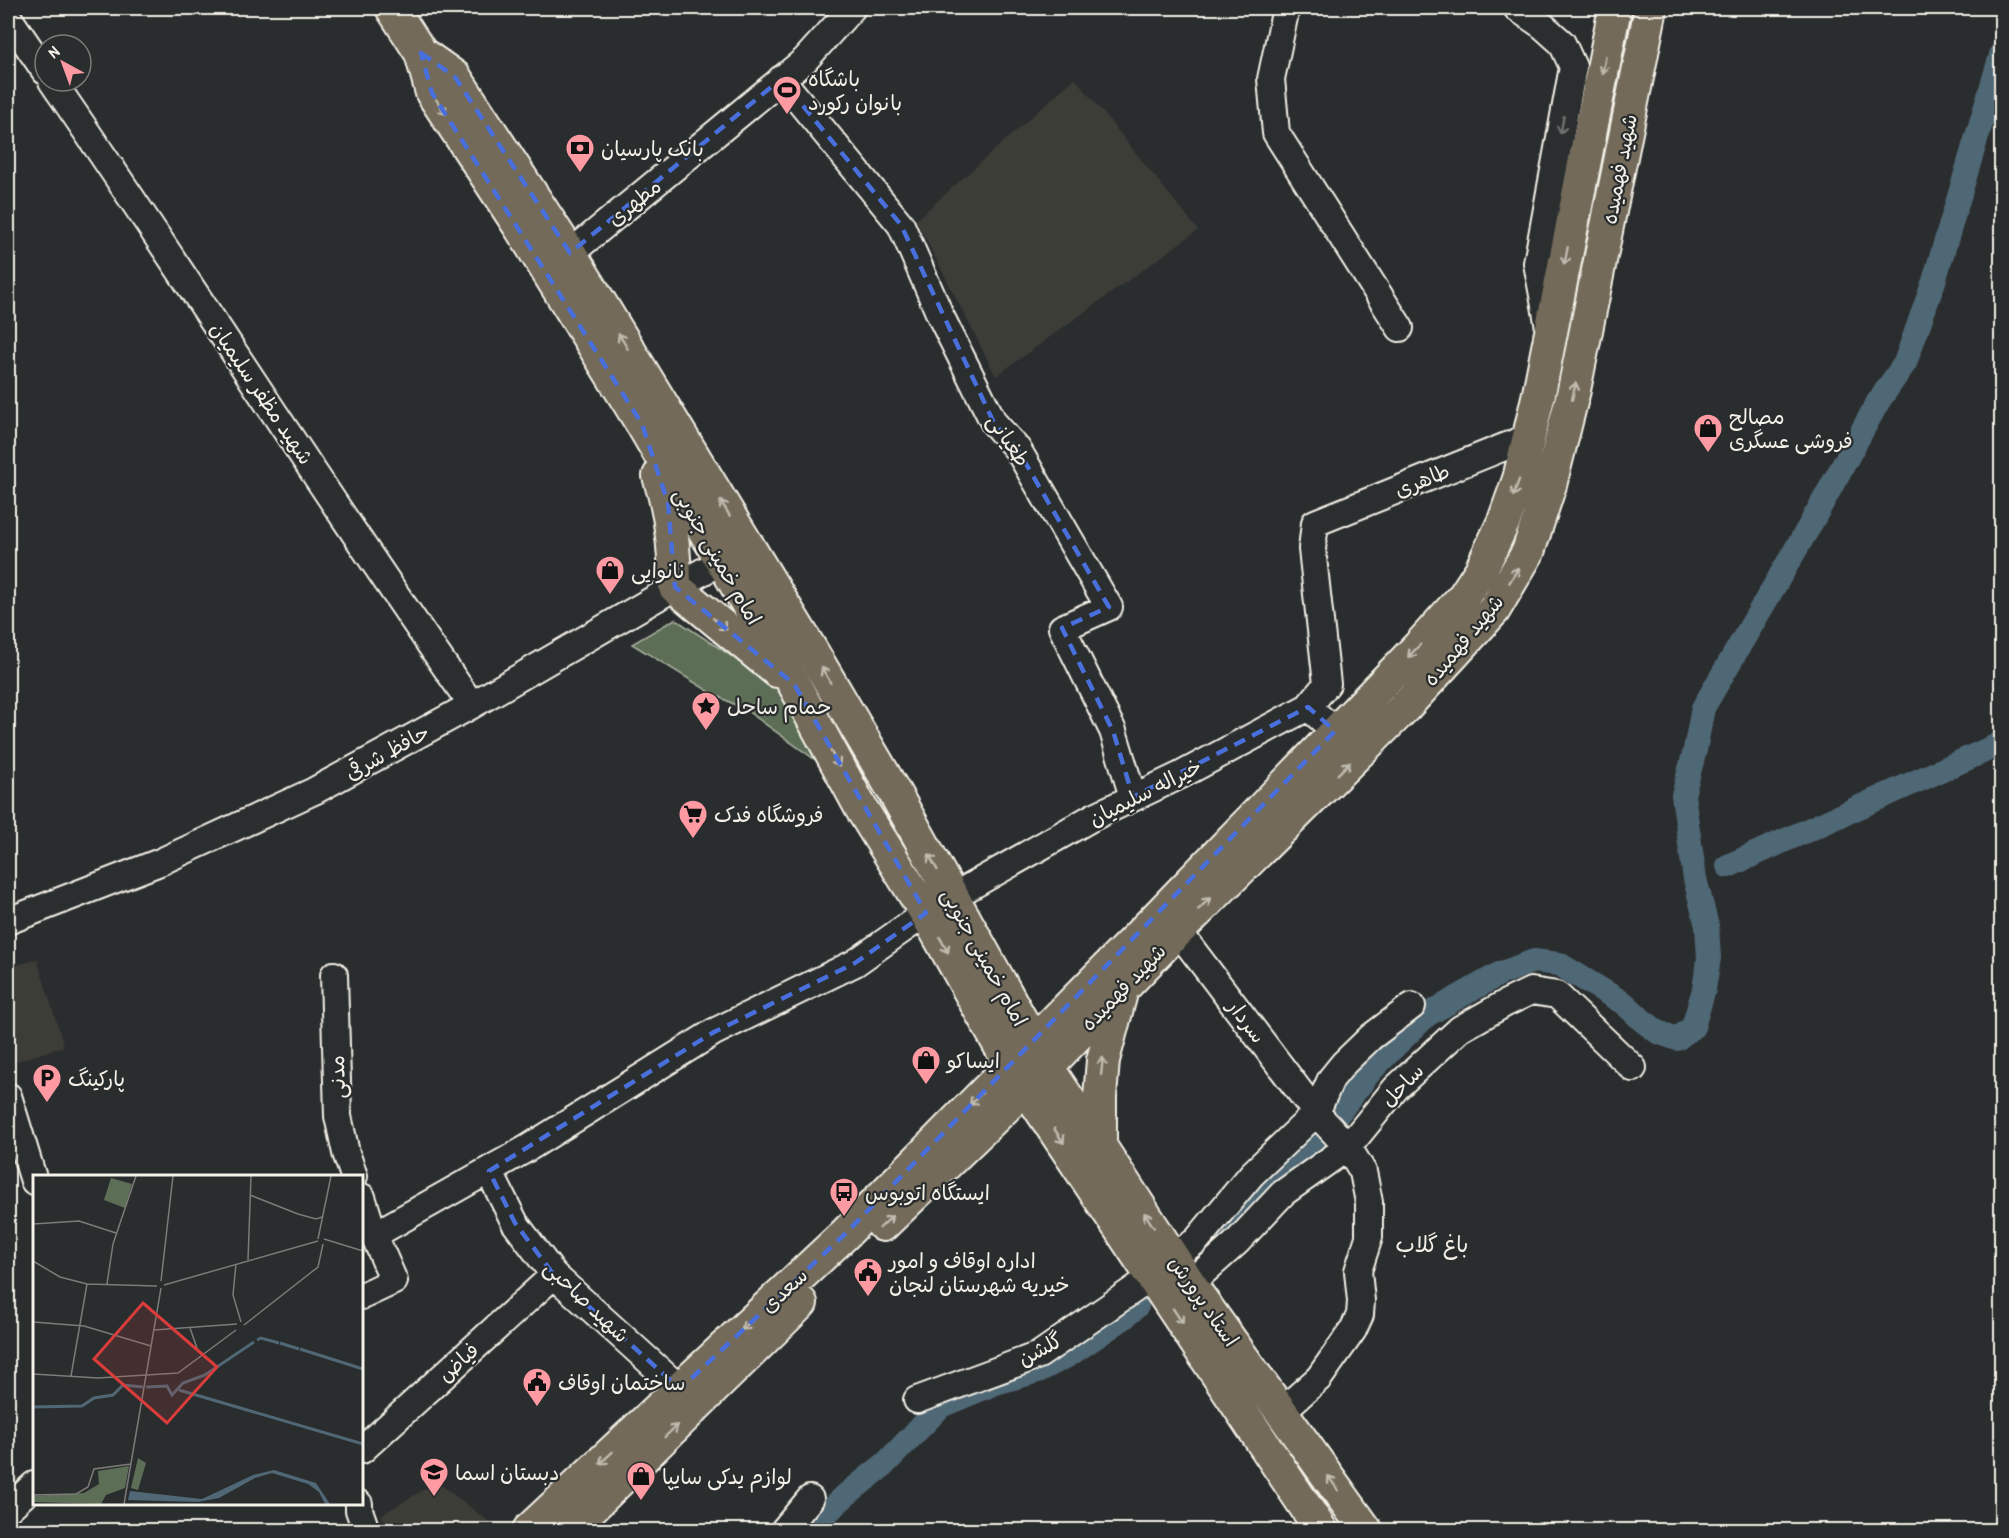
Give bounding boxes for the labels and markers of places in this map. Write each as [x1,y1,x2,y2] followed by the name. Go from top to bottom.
[808,64,902,117] place label: باشگاه بانوان رکورد
[771,74,803,116] sports icon: باشگاه بانوان رکورد
[564,132,596,174] bank icon: بانک پارسیان
[601,134,704,163] place label: بانک پارسیان
[1729,402,1853,455] place label: مصالح فروشی عسگری
[1692,412,1724,454] shop icon: مصالح فروشی عسگری
[594,554,626,596] shop icon: نانوایی
[631,556,686,585] place label: نانوایی
[690,690,722,732] place icon: حمام ساحل
[727,692,831,723] place label: حمام ساحل
[677,798,709,840] supermarket icon: فروشگاه فدک
[714,800,823,829] place label: فروشگاه فدک
[910,1044,942,1086] shop icon: ایساکو
[945,1046,1000,1075] place label: ایساکو
[31,1062,63,1104] parking icon: پارکینگ
[68,1064,125,1093] place label: پارکینگ
[828,1176,860,1218] bus stop icon: ایستگاه اتوبوس
[865,1178,990,1207] place label: ایستگاه اتوبوس
[887,1246,1070,1299] place label: اداره اوقاف و امور خیریه شهرستان لنجان
[852,1256,884,1298] public building icon: اداره اوقاف و امور خیریه شهرستان لنجان
[521,1366,553,1408] public building icon: ساختمان اوقاف
[558,1368,686,1397] place label: ساختمان اوقاف
[418,1456,450,1498] school or university icon: دبستان اسما
[455,1458,559,1487] place label: دبستان اسما
[625,1460,657,1502] shop icon: لوازم یدکی سایپا
[662,1462,792,1493] place label: لوازم یدکی سایپا

